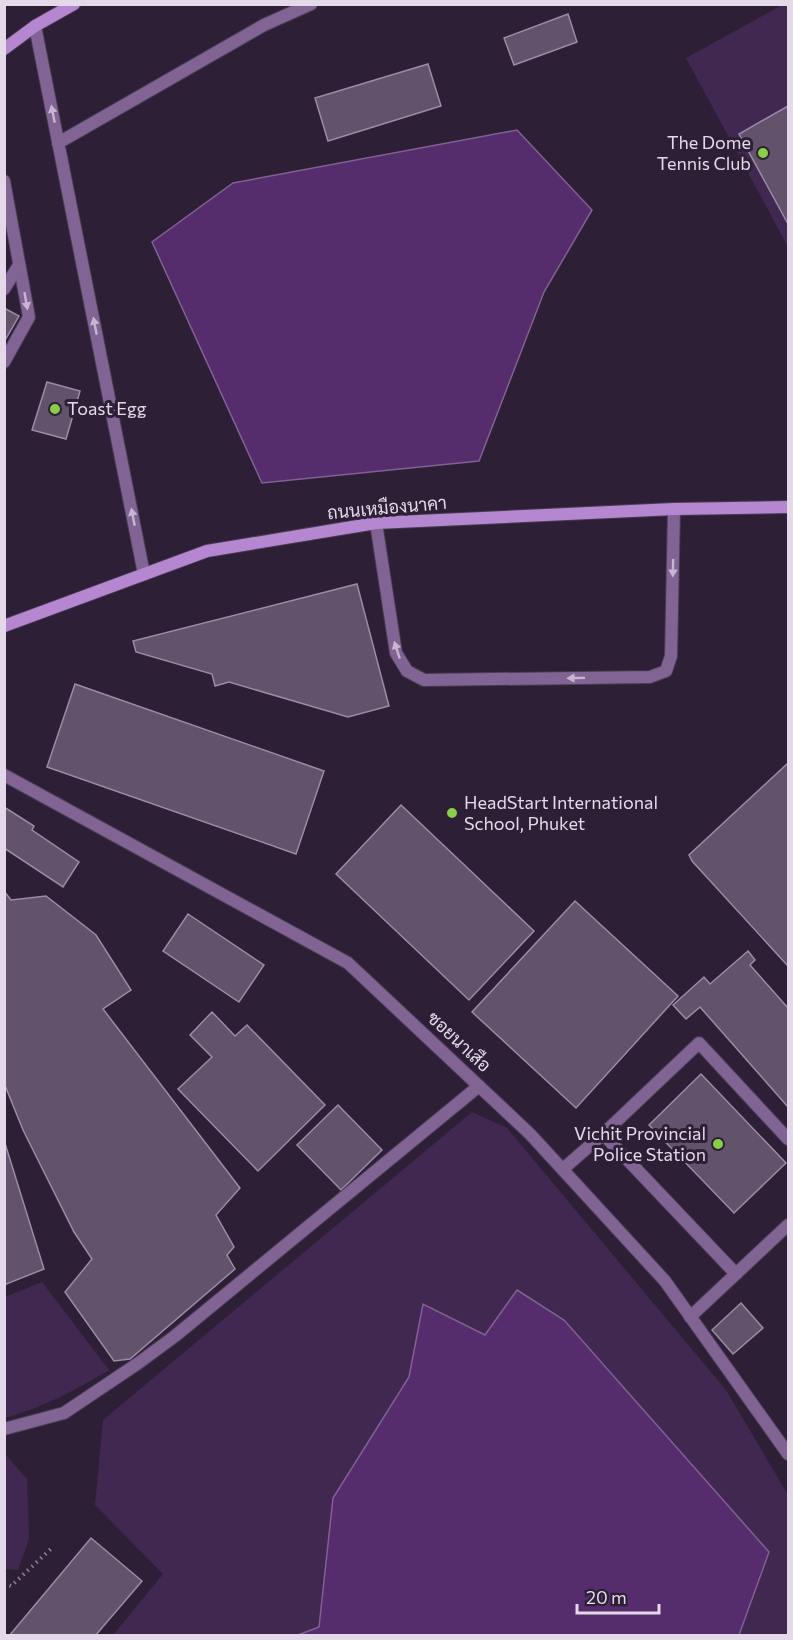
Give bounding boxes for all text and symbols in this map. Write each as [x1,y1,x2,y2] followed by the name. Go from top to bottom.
[48,104,57,123] one-way arrow
[657,131,751,174] place label: The Dome Tennis Club
[756,146,770,160] marker: The Dome Tennis Club
[22,292,31,311] one-way arrow
[90,316,99,335] one-way arrow
[67,397,147,419] place label: Toast Egg
[48,402,62,416] marker: Toast Egg
[326,491,448,523] street label: ถนนเหมืองนาคา
[128,507,137,526] one-way arrow
[668,558,678,577] one-way arrow
[392,641,401,659] one-way arrow
[567,673,586,683] one-way arrow
[464,791,658,834] place label: HeadStart International School, Phuket
[445,806,459,820] marker: HeadStart International School, Phuket
[423,1006,496,1076] street label: ซอยนาเสือ
[574,1122,706,1165] place label: Vichit Provincial Police Station
[711,1137,725,1151] marker: Vichit Provincial Police Station
[577,1577,660,1615] scale bar
[586,1586,627,1608] text: 20 m

